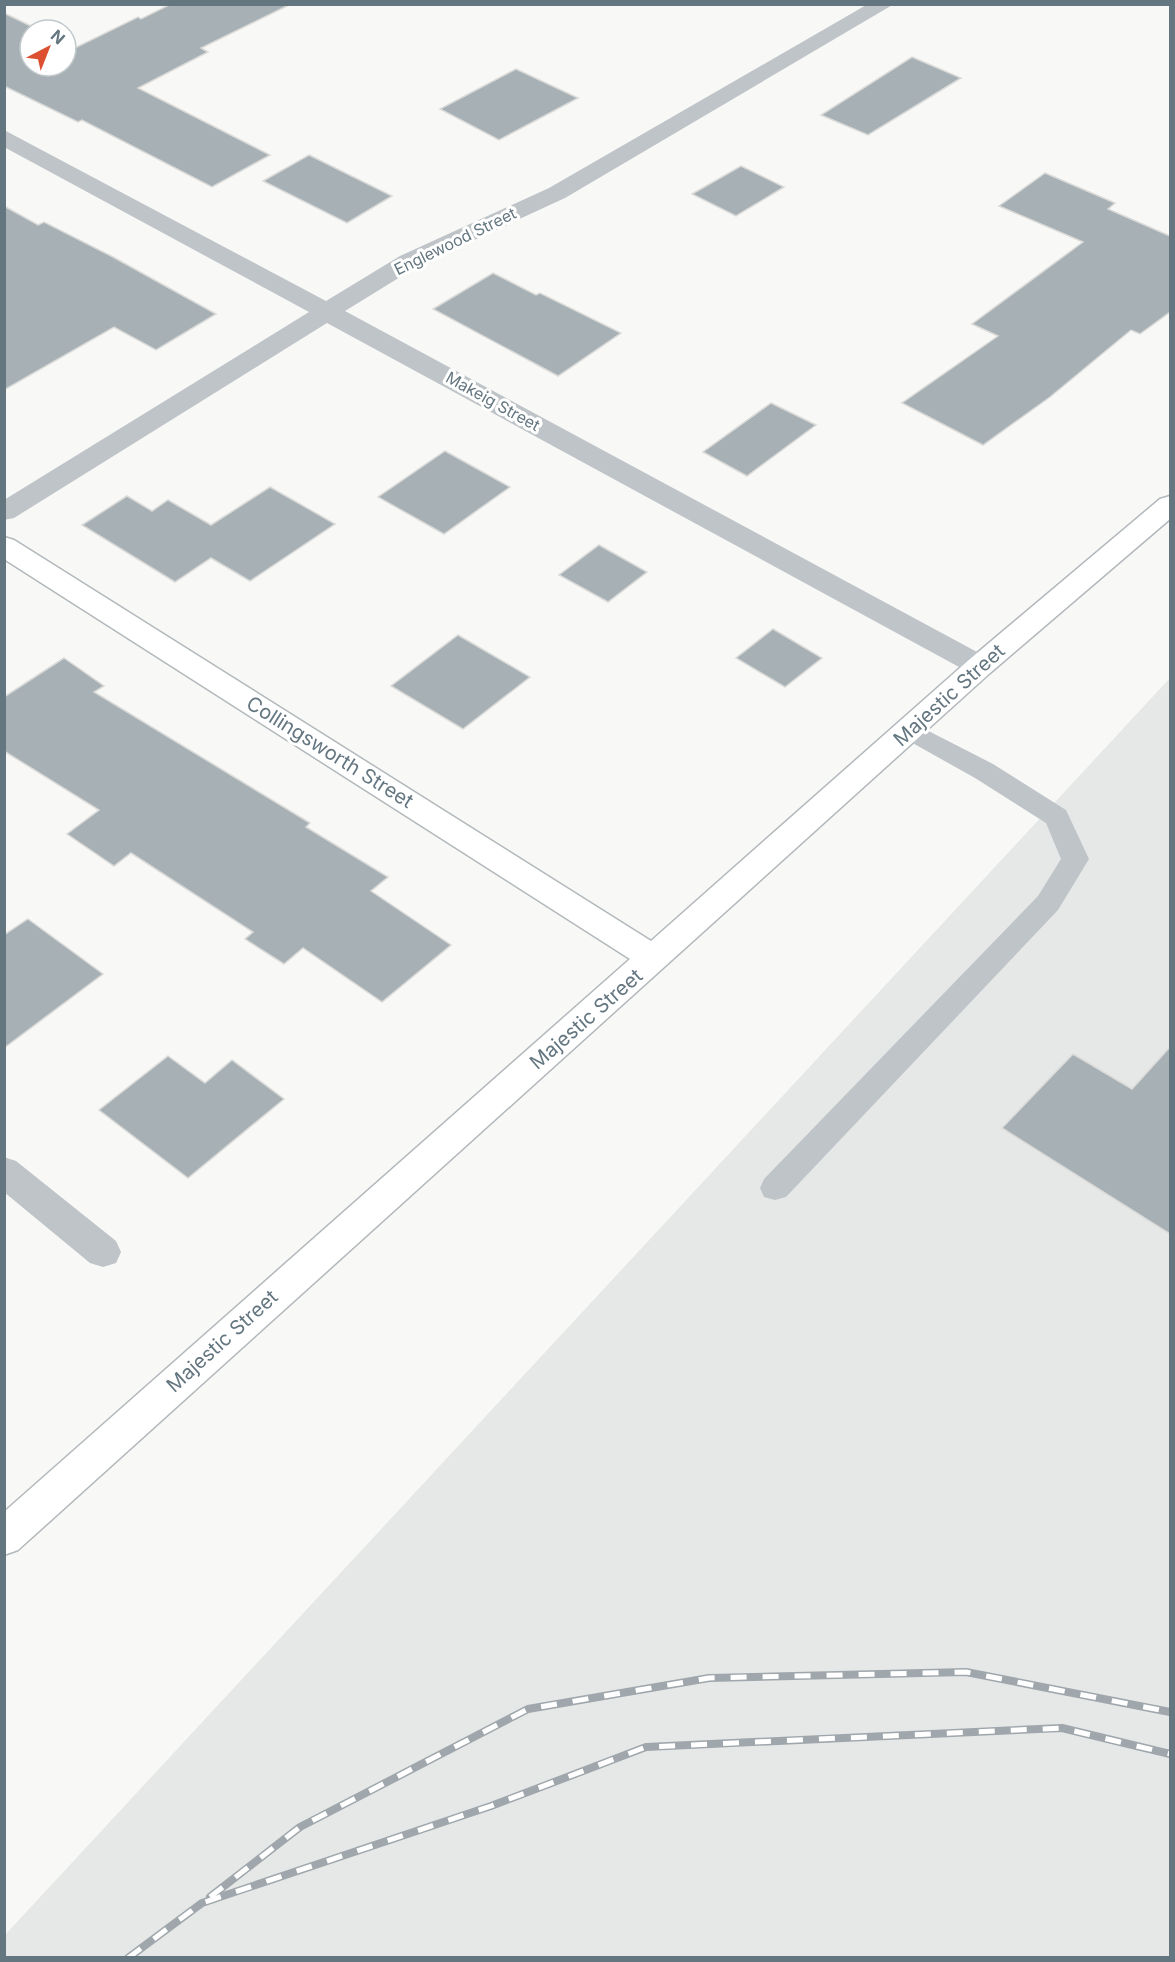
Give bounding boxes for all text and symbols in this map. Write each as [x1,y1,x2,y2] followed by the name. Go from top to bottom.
[18,18,78,78] north arrow
[47,25,69,48] text: N
[391,203,519,279] street label: Englewood Street
[442,367,544,435] street label: Makeig Street
[888,639,1010,751] street label: Majestic Street
[242,691,418,813] street label: Collingsworth Street
[525,963,648,1074] street label: Majestic Street
[161,1285,283,1397] street label: Majestic Street

